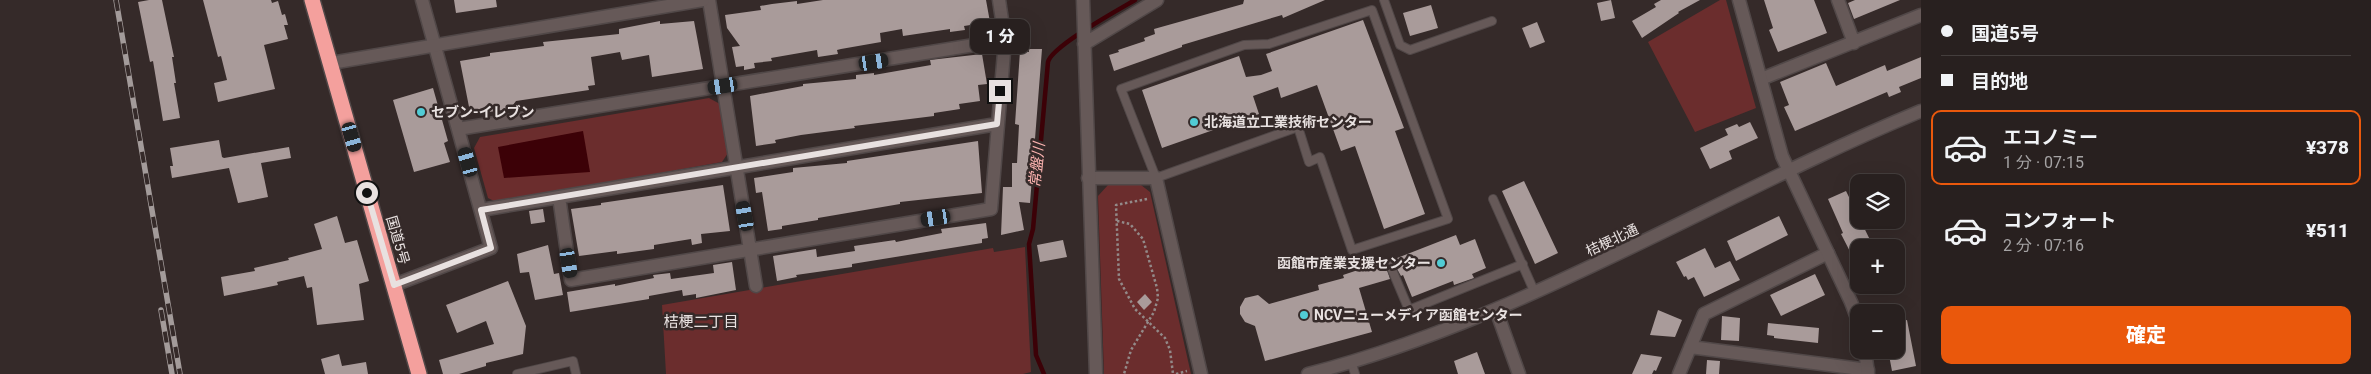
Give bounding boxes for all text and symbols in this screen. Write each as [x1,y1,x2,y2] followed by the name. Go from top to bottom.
[970,18,1030,54] callout: 1 分
[1971,22,2039,45] text: 国道5号
[985,27,1015,46] text: 1 分
[858,52,889,72] car
[1971,70,2028,93] text: 目的地
[707,76,738,96] car
[989,80,1011,102] route end
[431,104,535,120] place label: セブン-イレブン
[415,106,427,118] marker: セブン-イレブン
[1204,114,1372,130] place label: 北海道立工業技術センター
[1188,116,1200,128] marker: 北海道立工業技術センター
[340,121,363,153] car
[1943,125,1988,170] icon: car
[2003,126,2098,149] text: エコノミー
[2306,136,2349,159] text: ¥378
[1026,140,1049,188] water label: 常盤川
[456,146,479,178] car
[2003,153,2084,172] text: 1 分 · 07:15
[1850,174,1905,359] map controls
[1850,174,1905,229] button: layers
[356,182,378,204] route start
[735,200,754,232] car
[920,208,951,228] car
[1943,208,1988,253] icon: car
[2003,209,2116,232] text: コンフォート
[383,214,413,266] street label: 国道5号
[2306,219,2349,242] text: ¥511
[1583,221,1641,259] street label: 桔梗北通
[2003,236,2084,255] text: 2 分 · 07:16
[1850,239,1905,294] button: +
[559,247,578,279] car
[1277,255,1431,271] place label: 函館市産業支援センター
[1435,257,1447,269] marker: 函館市産業支援センター
[1850,304,1905,359] button: −
[1941,306,2351,364] button: 確定
[1314,307,1523,323] place label: NCVニューメディア函館センター
[1298,309,1310,321] marker: NCVニューメディア函館センター
[663,313,739,331] district label: 桔梗二丁目

